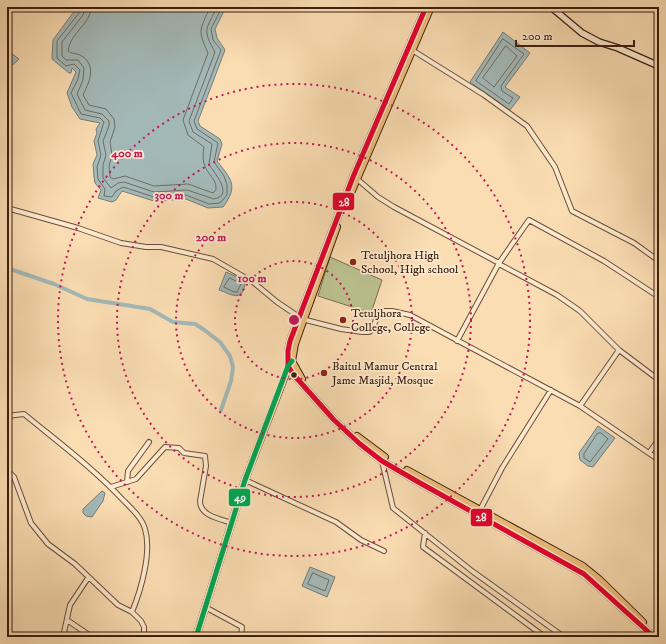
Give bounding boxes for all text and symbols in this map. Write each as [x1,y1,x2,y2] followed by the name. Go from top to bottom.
[516,22,634,48] scale bar
[522,29,552,44] text: 200 m
[110,146,143,161] text: 400 m
[155,188,183,203] text: 300 m
[332,192,355,211] line badge: 28
[339,196,350,210] text: 28
[196,230,226,245] text: 200 m
[361,248,459,277] place label: Tetuljhora High School, High school
[348,257,358,267] marker: Tetuljhora High School, High school
[238,271,266,286] text: 100 m
[351,306,430,335] place label: Tetuljhora College, College
[287,313,301,327] centre of rings
[338,315,348,325] marker: Tetuljhora College, College
[331,359,438,388] place label: Baitul Mamur Central Jame Masjid, Mosque
[319,368,329,378] marker: Baitul Mamur Central Jame Masjid, Mosque
[289,370,299,380] unlabelled marker
[228,488,251,507] line badge: 49
[233,491,246,505] text: 49
[470,508,493,527] line badge: 28
[476,511,487,525] text: 28

